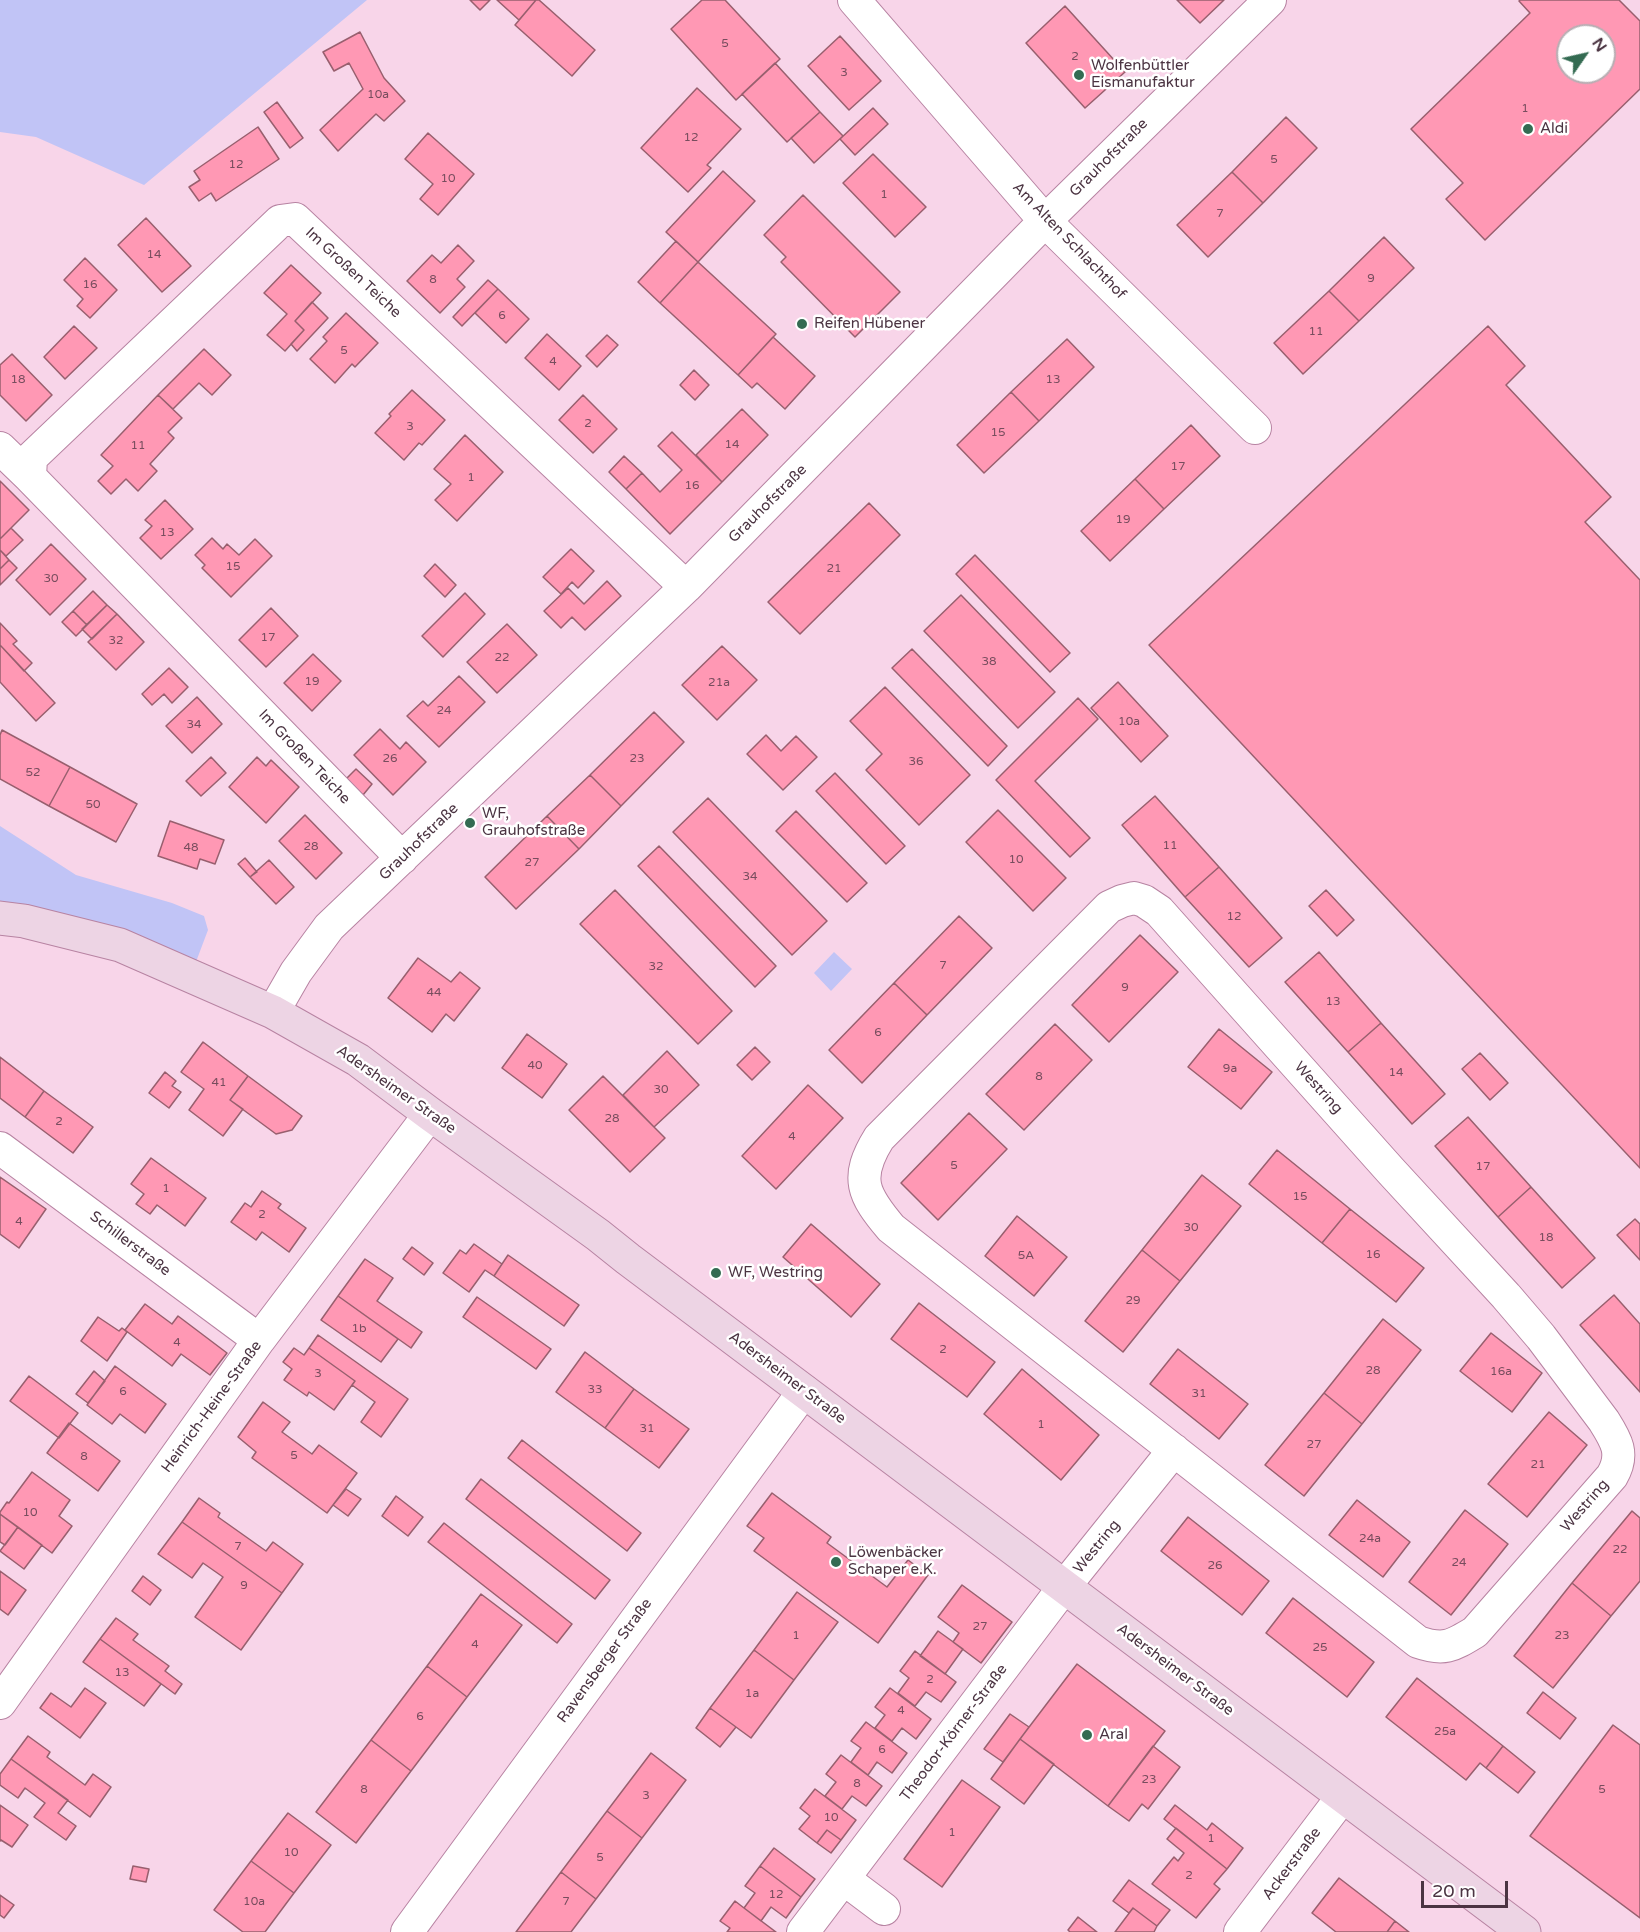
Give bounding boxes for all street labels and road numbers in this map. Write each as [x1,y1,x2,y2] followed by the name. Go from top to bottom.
[1066,115,1152,201] street label: Grauhofstraße
[1008,179,1130,303] street label: Am Alten Schlachthof
[301,224,405,322] street label: Im Großen Teiche
[725,461,811,547] street label: Grauhofstraße
[254,706,354,808] street label: Im Großen Teiche
[376,800,462,884] street label: Grauhofstraße
[333,1042,459,1138] street label: Adersheimer Straße
[1290,1058,1346,1118] street label: Westring
[86,1208,174,1280] street label: Schillerstraße
[725,1328,849,1428] street label: Adersheimer Straße
[158,1338,266,1476] street label: Heinrich-Heine-Straße
[1557,1476,1613,1536] street label: Westring
[1070,1516,1124,1578] street label: Westring
[554,1595,656,1727] street label: Ravensberger Straße
[1113,1620,1237,1720] street label: Adersheimer Straße
[897,1661,1011,1805] street label: Theodor-Körner-Straße
[1259,1824,1325,1904] street label: Ackerstraße

